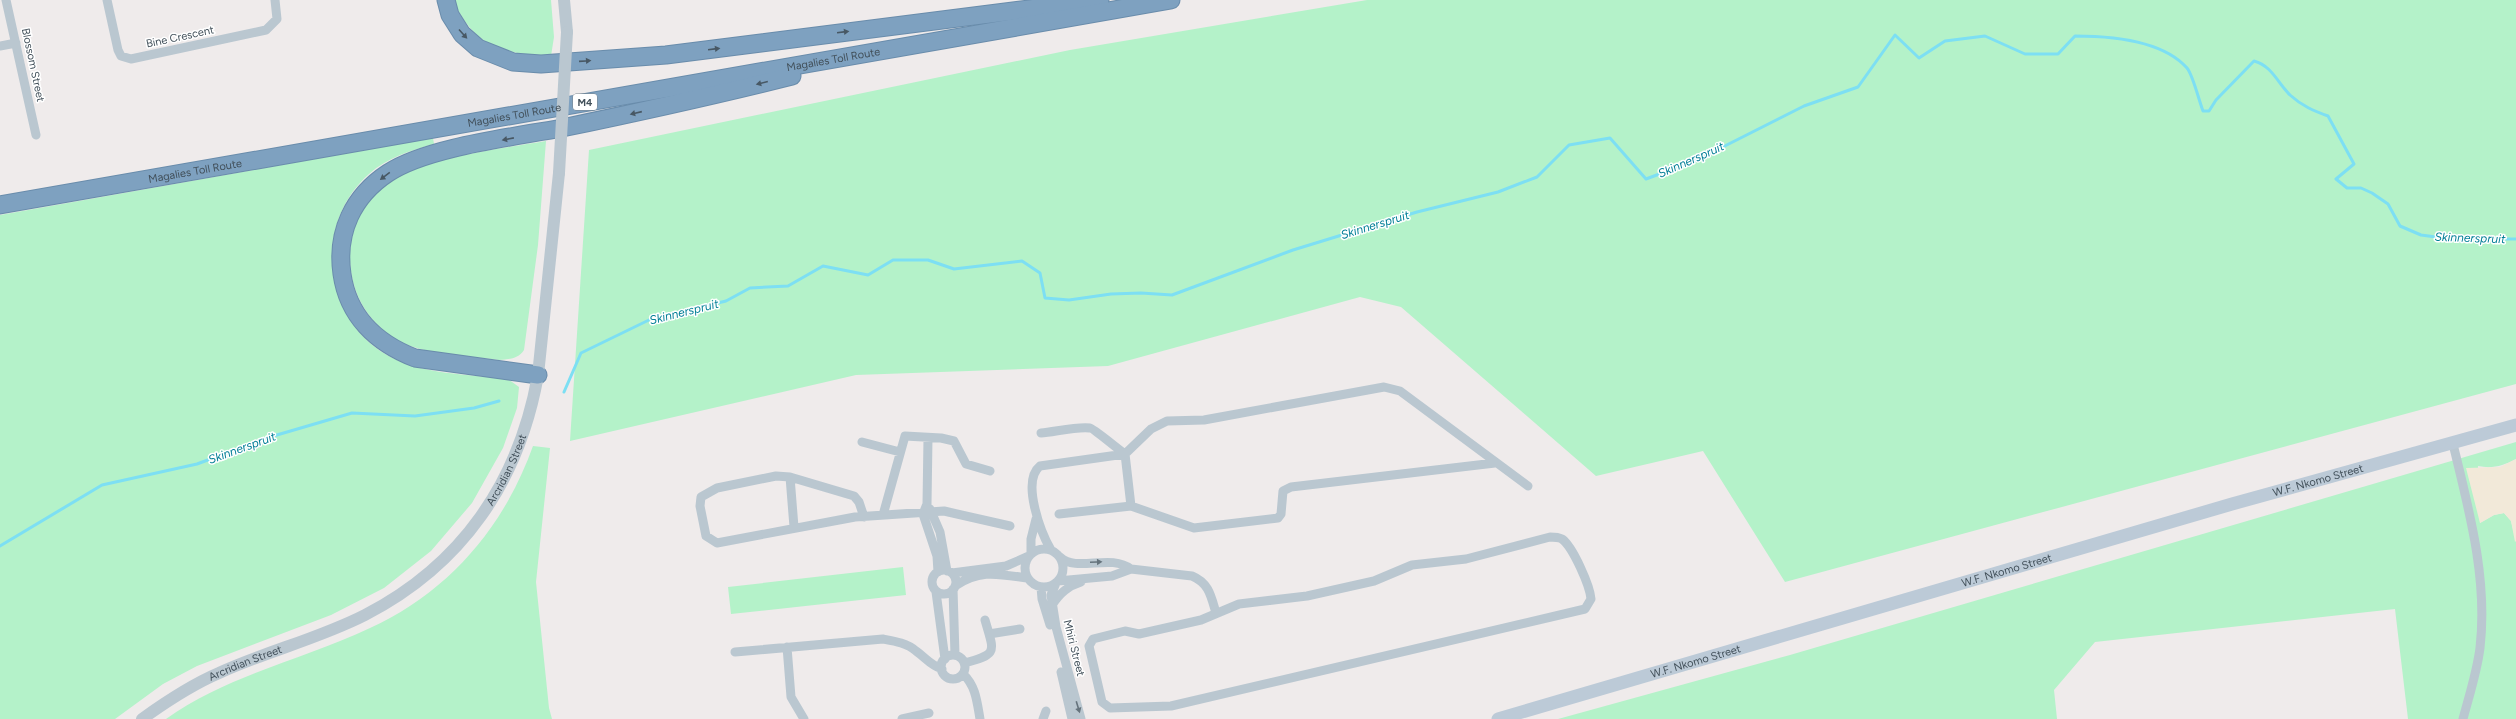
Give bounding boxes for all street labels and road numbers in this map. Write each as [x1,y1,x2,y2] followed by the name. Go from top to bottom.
[145,23,215,51] street label: Bine Crescent
[19,27,47,103] street label: Blossom Street
[786,45,881,74] street label: Magalies Toll Route
[573,94,597,110] road number: M4
[466,100,562,130] street label: Magalies Toll Route
[147,156,243,185] street label: Magalies Toll Route
[483,432,529,508] street label: Arcridian Street
[2271,461,2365,499] street label: W.F. Nkomo Street
[1960,551,2053,589] street label: W.F. Nkomo Street
[1061,618,1087,678] street label: Mhiri Street
[1649,642,1742,680] street label: W.F. Nkomo Street
[206,643,284,683] street label: Arcridian Street

